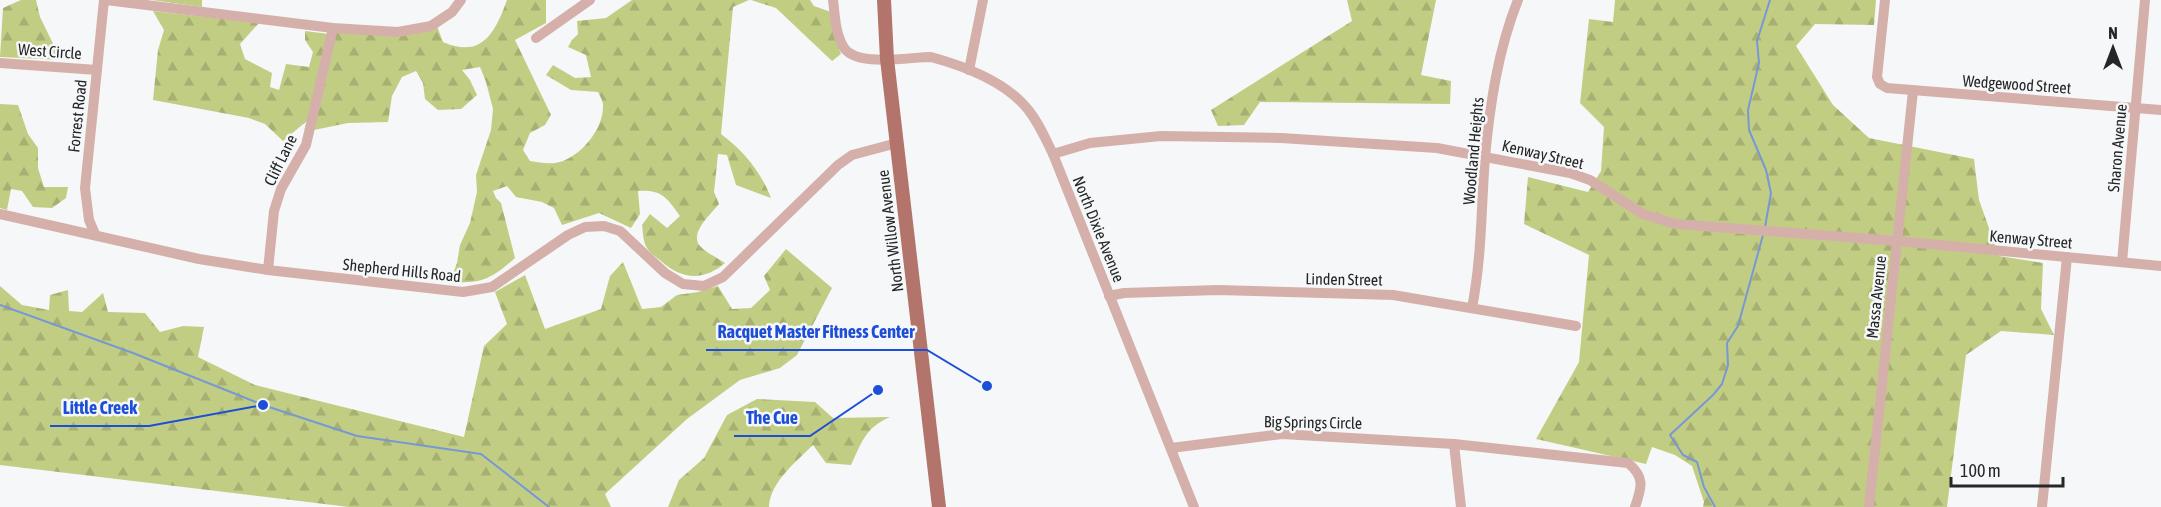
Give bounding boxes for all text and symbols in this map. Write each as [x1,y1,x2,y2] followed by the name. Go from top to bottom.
[2083,18,2143,78] north arrow
[2108,24,2118,42] text: N
[18,40,82,62] street label: West Circle
[1962,71,2072,98] street label: Wedgewood Street
[64,79,90,153] street label: Forrest Road
[1459,96,1488,206] street label: Woodland Heights
[2104,103,2130,193] street label: Sharon Avenue
[260,131,300,189] street label: Cliff Lane
[1500,136,1586,173] street label: Kenway Street
[874,169,906,293] street label: North Willow Avenue
[1070,173,1128,285] street label: North Dixie Avenue
[1989,226,2074,253] street label: Kenway Street
[342,255,462,286] street label: Shepherd Hills Road
[1863,255,1889,339] street label: Massa Avenue
[1305,269,1383,289] street label: Linden Street
[706,314,927,350] callout: Racquet Master Fitness Center
[718,321,915,342] text: Racquet Master Fitness Center
[50,390,149,426] callout: Little Creek
[63,397,138,418] text: Little Creek
[734,400,810,436] callout: The Cue
[746,407,798,428] text: The Cue
[1264,412,1362,433] street label: Big Springs Circle
[1951,450,2064,488] scale bar
[1960,460,2001,481] text: 100 m

